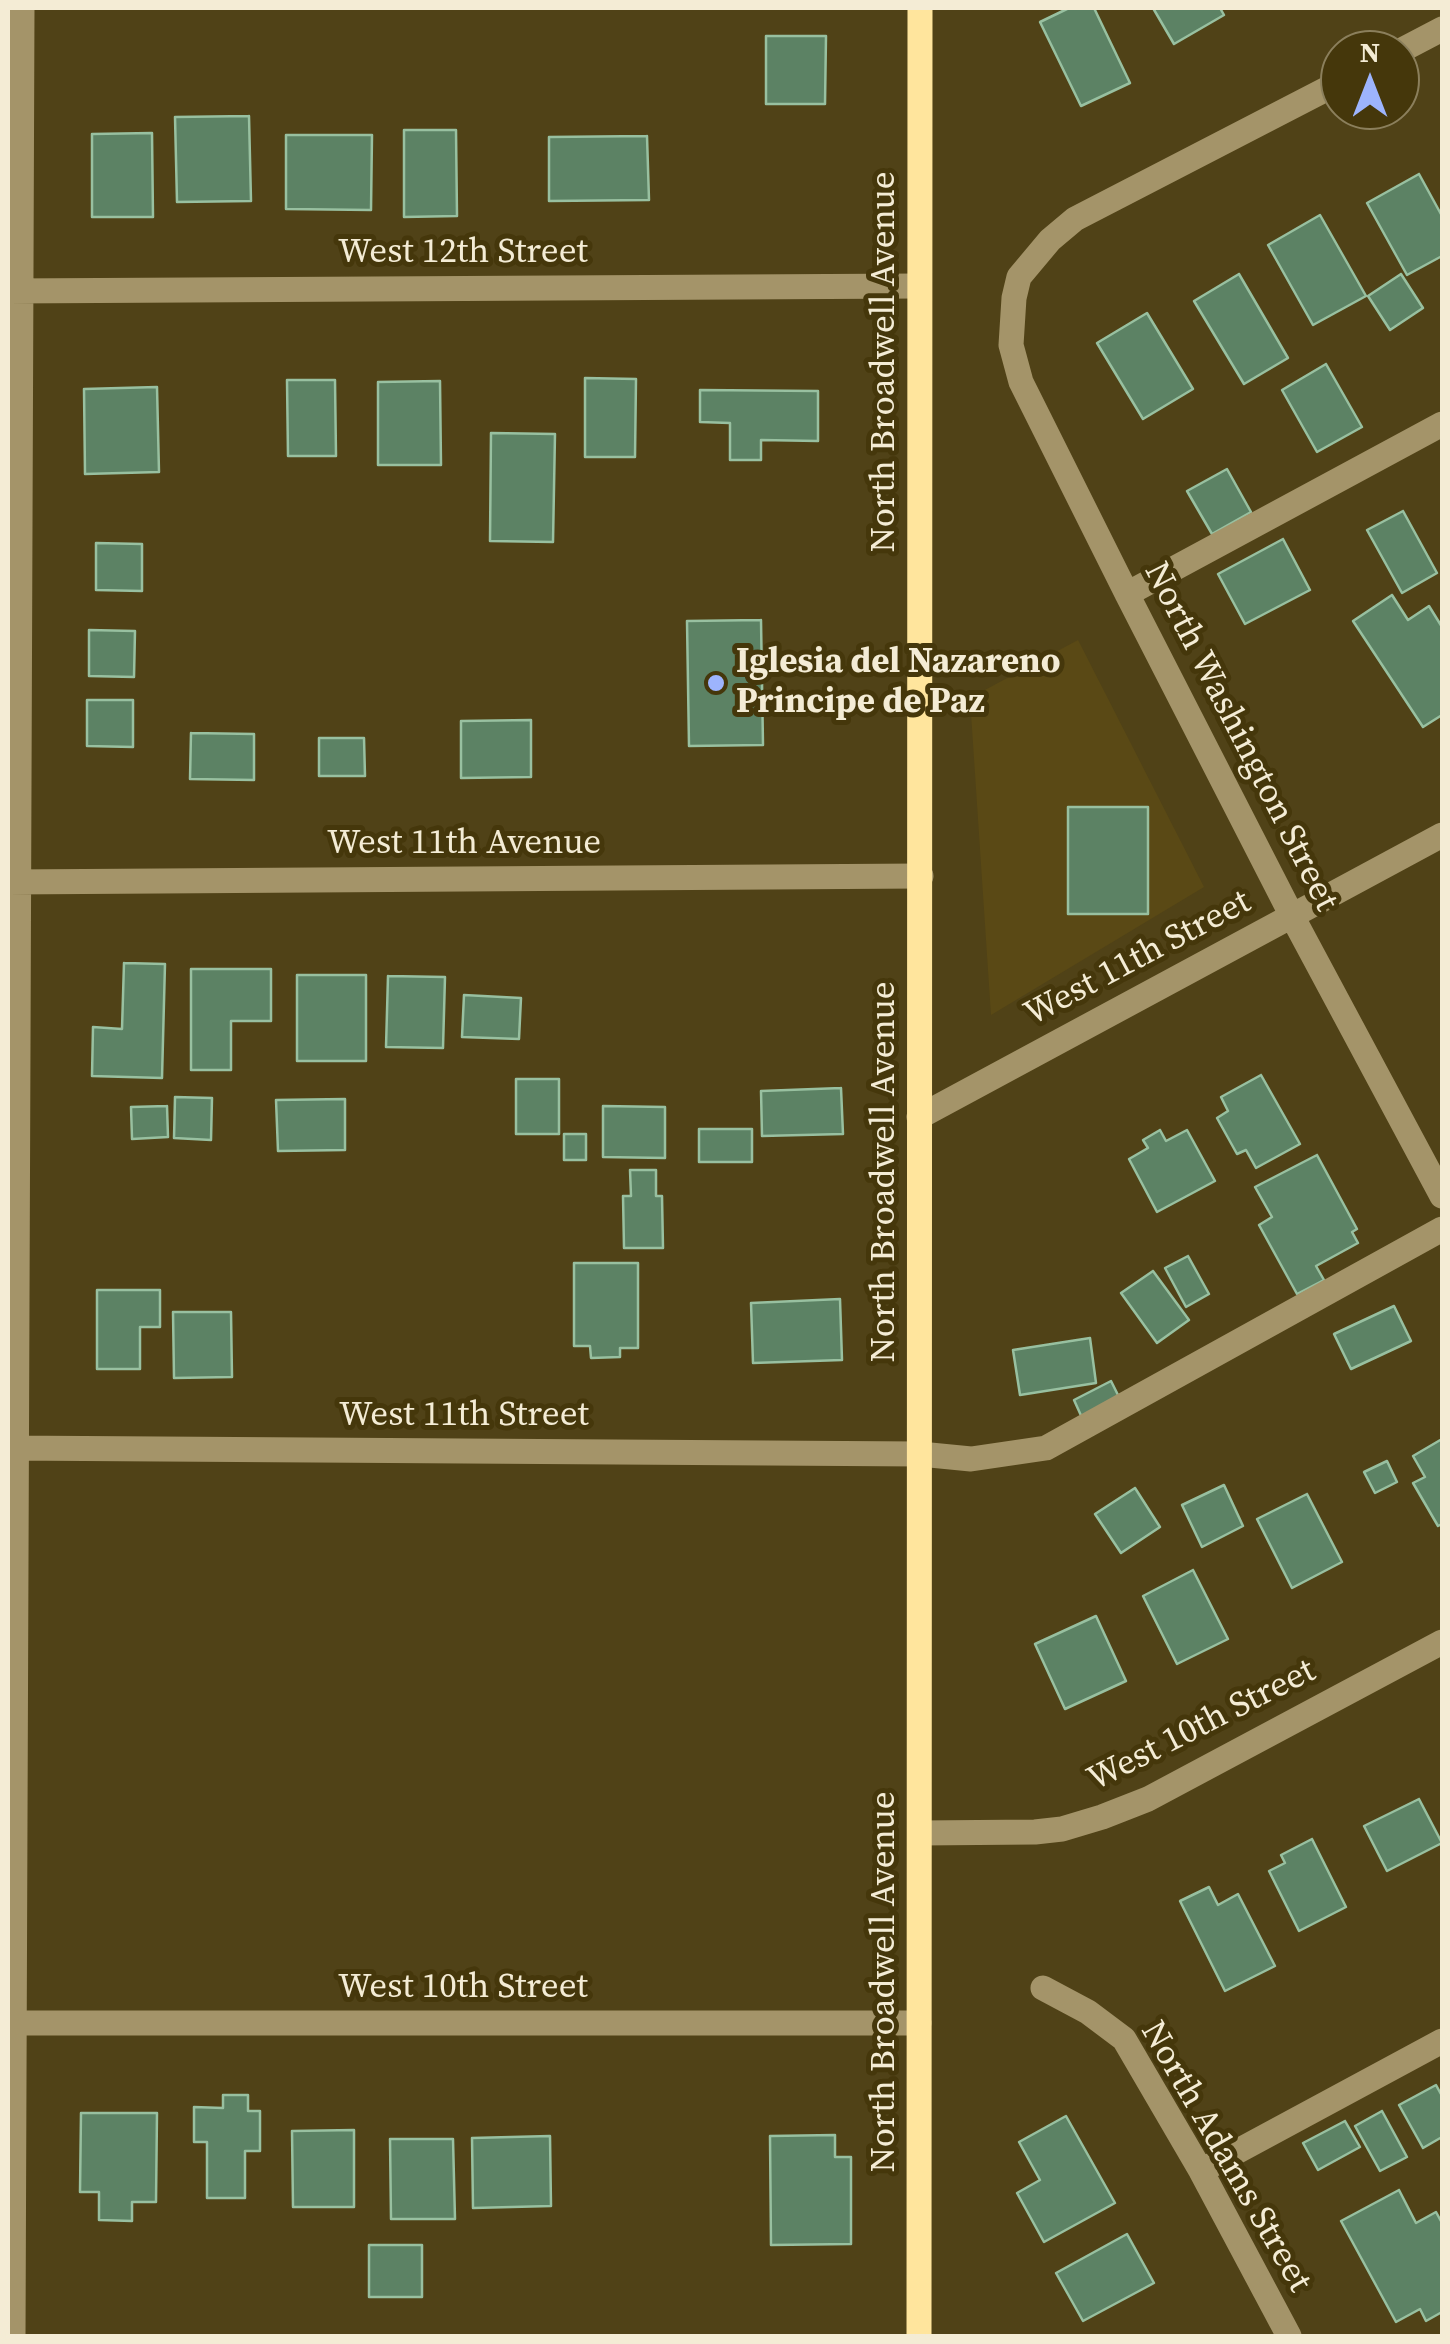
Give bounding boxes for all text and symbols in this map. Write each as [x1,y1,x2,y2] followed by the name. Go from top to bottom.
[1320,30,1420,130] north arrow
[1360,33,1380,71] text: N
[864,171,906,553] street label: North Broadwell Avenue
[338,232,588,274] street label: West 12th Street
[1134,556,1346,918] street label: North Washington Street
[736,642,1060,724] place label: Iglesia del Nazareno Principe de Paz
[705,672,727,694] marker: Iglesia del Nazareno Principe de Paz
[327,823,601,865] street label: West 11th Avenue
[1018,882,1258,1036] street label: West 11th Street
[864,981,906,1363] street label: North Broadwell Avenue
[339,1395,589,1437] street label: West 11th Street
[1081,1651,1323,1801] street label: West 10th Street
[864,1791,906,2173] street label: North Broadwell Avenue
[338,1967,588,2009] street label: West 10th Street
[1130,2014,1320,2300] street label: North Adams Street

